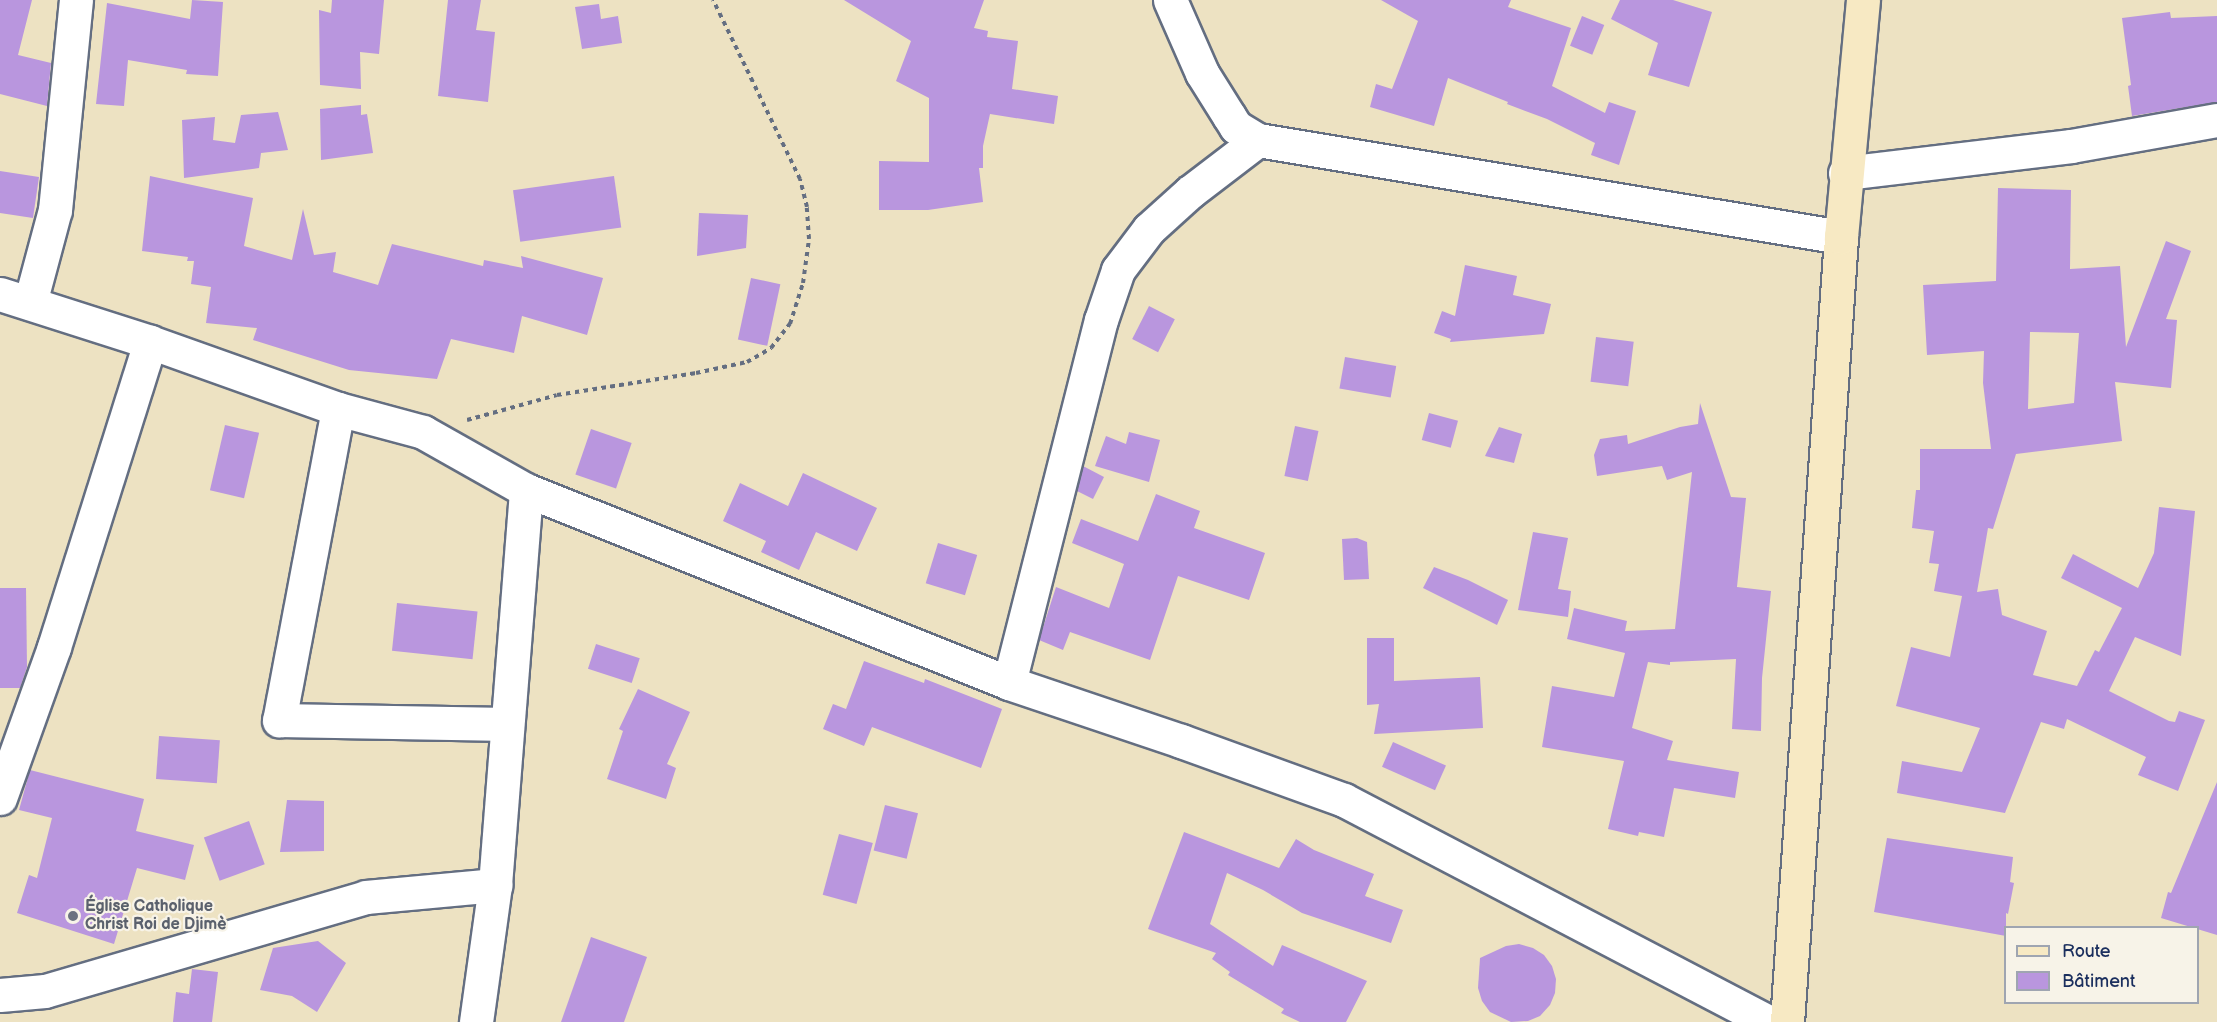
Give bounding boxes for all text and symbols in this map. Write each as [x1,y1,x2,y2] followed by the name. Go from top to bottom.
[85,897,227,935] place label: Église Catholique Christ Roi de Djimè
[66,909,80,923] marker: Église Catholique Christ Roi de Djimè
[2004,926,2199,1004] legend
[2062,941,2111,962] text: Route
[2062,971,2136,992] text: Bâtiment

